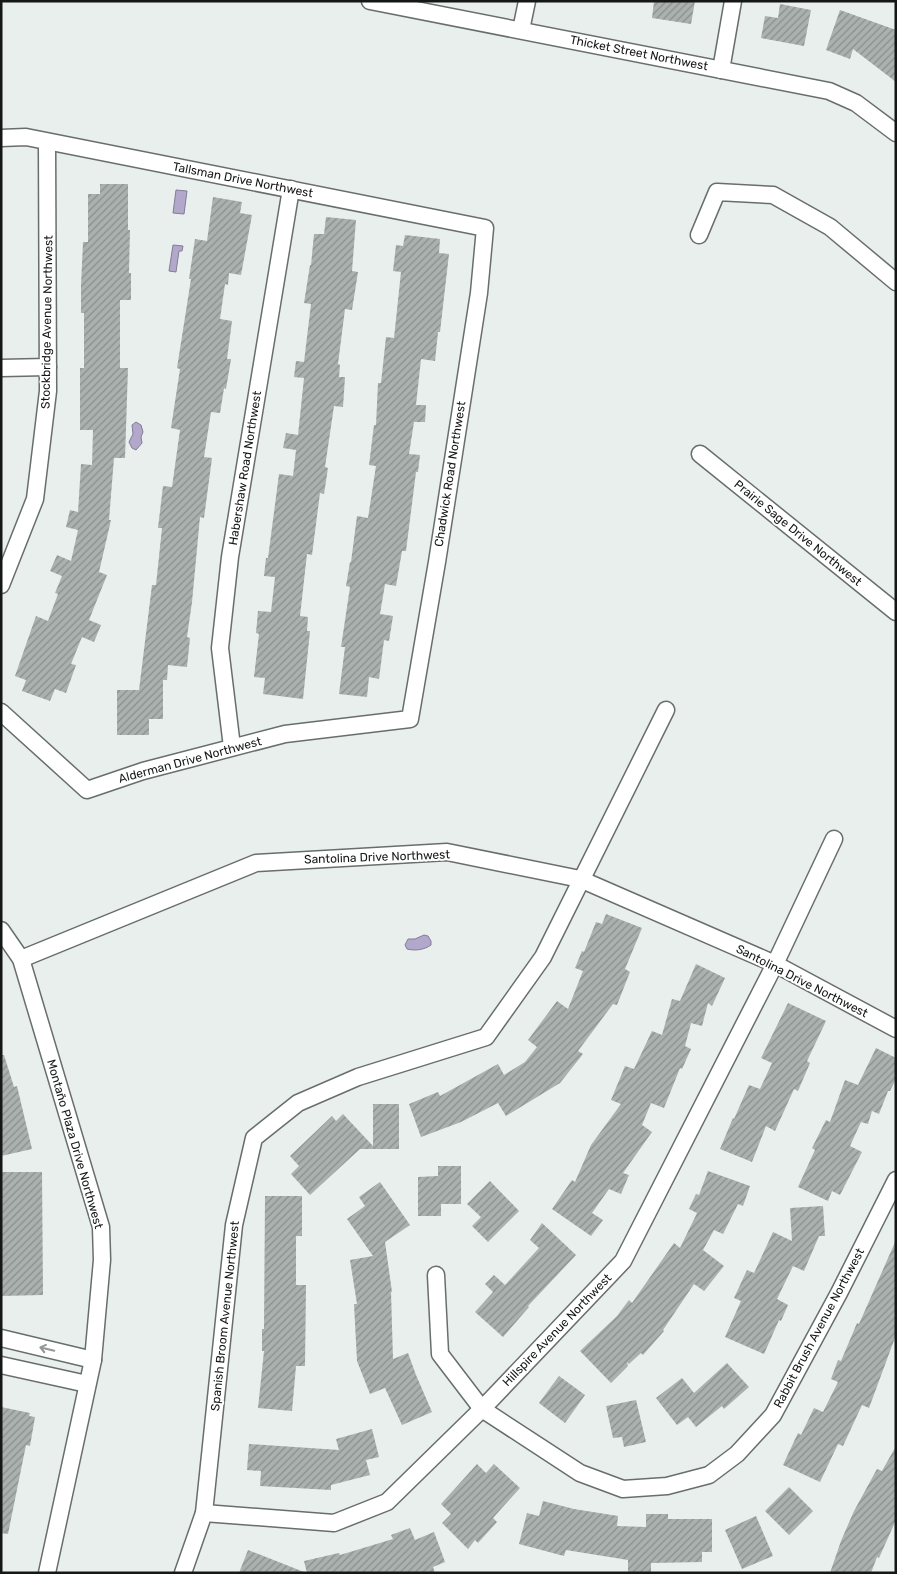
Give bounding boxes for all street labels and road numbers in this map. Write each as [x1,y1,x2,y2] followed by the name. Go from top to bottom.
[569,33,709,73] street label: Thicket Street Northwest
[172,160,315,201] street label: Tallsman Drive Northwest
[38,235,56,409] street label: Stockbridge Avenue Northwest
[226,390,264,546] street label: Habershaw Road Northwest
[432,400,468,548] street label: Chadwick Road Northwest
[731,477,865,589] street label: Prairie Sage Drive Northwest
[117,734,263,786] street label: Alderman Drive Northwest
[304,847,451,867] street label: Santolina Drive Northwest
[734,942,871,1021] street label: Santolina Drive Northwest
[44,1058,106,1231] street label: Montaño Plaza Drive Northwest
[208,1220,242,1412] street label: Spanish Broom Avenue Northwest
[771,1246,867,1410] street label: Rabbit Brush Avenue Northwest
[500,1271,615,1389] street label: Hillspire Avenue Northwest

